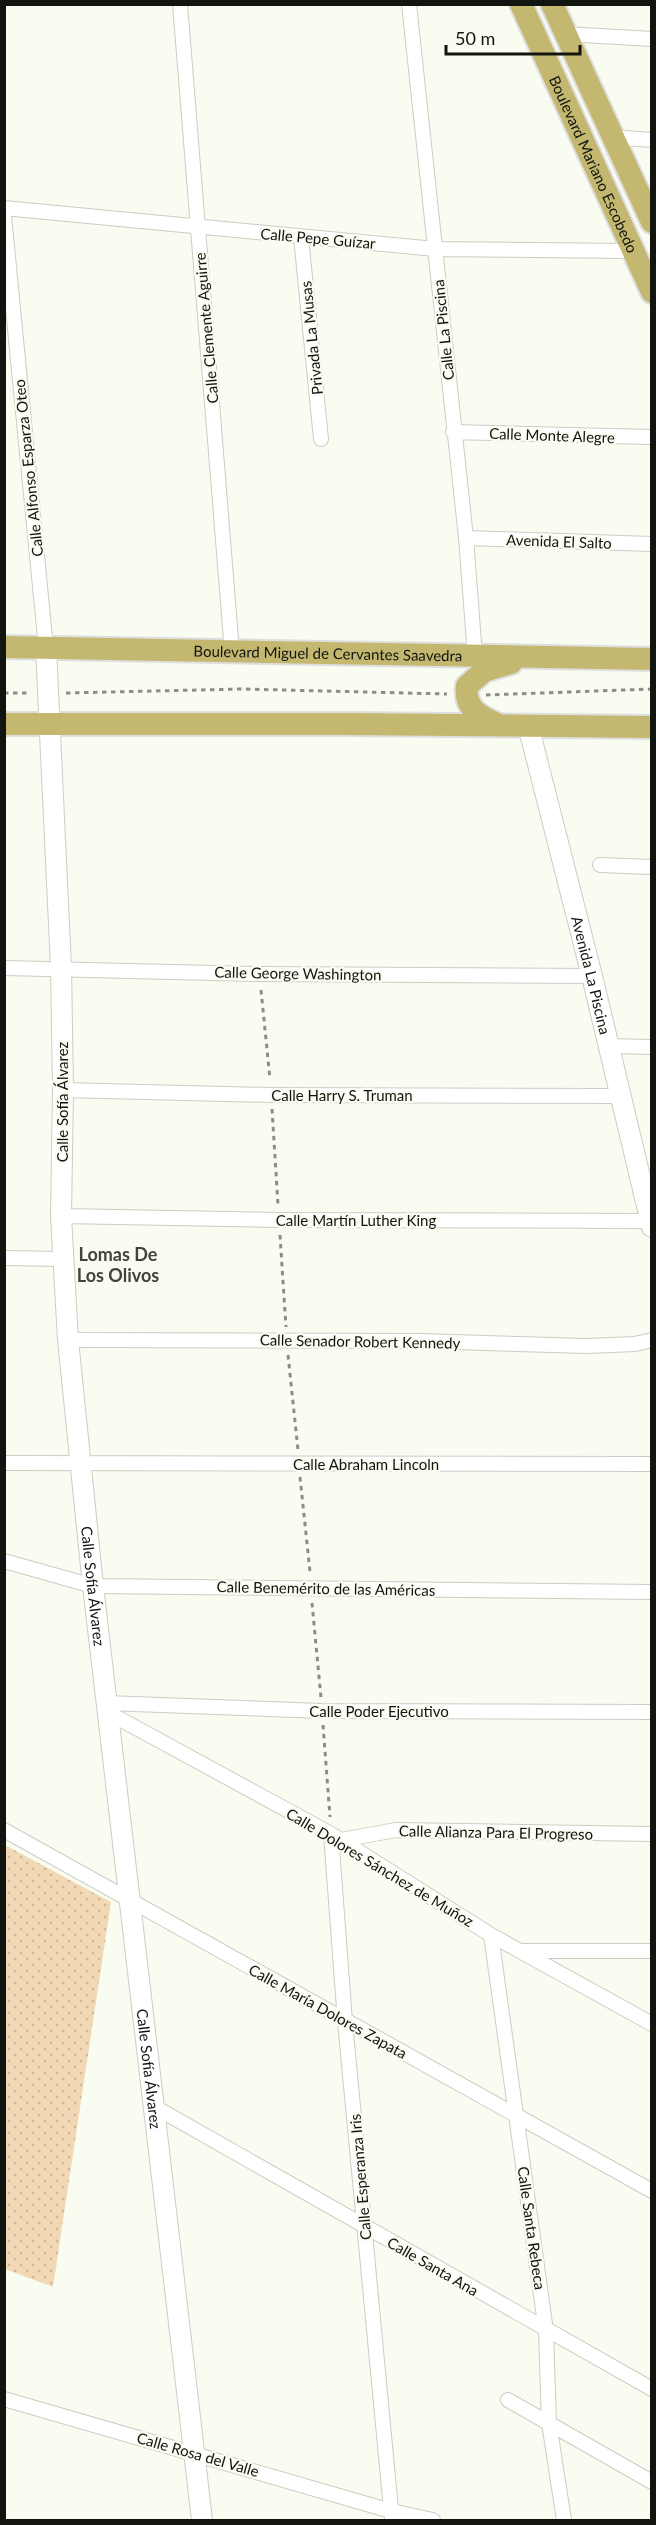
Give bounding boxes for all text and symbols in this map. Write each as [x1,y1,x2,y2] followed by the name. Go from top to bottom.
[446,18,580,56] scale bar
[455,27,495,49] text: 50 m
[546,73,642,256] street label: Boulevard Mariano Escobedo
[260,224,377,252] street label: Calle Pepe Guízar
[190,252,222,404] street label: Calle Clemente Aguirre
[429,279,457,381] street label: Calle La Piscina
[296,280,326,396] street label: Privada La Musas
[10,378,46,558] street label: Calle Alfonso Esparza Oteo
[489,424,615,446] street label: Calle Monte Alegre
[506,530,612,552] street label: Avenida El Salto
[193,642,463,664] street label: Boulevard Miguel de Cervantes Saavedra
[568,914,615,1036] street label: Avenida La Piscina
[214,963,382,983] street label: Calle George Washington
[53,1041,71,1162] street label: Calle Sofía Álvarez
[271,1086,413,1104] street label: Calle Harry S. Truman
[276,1211,436,1229] street label: Calle Martín Luther King
[77,1243,159,1286] district label: Lomas De Los Olivos
[260,1330,461,1352] street label: Calle Senador Robert Kennedy
[293,1455,439,1473] street label: Calle Abraham Lincoln
[78,1525,109,1647] street label: Calle Sofía Álvarez
[217,1577,435,1599] street label: Calle Benemérito de las Américas
[309,1702,449,1720] street label: Calle Poder Ejecutivo
[283,1804,477,1930] street label: Calle Dolores Sánchez de Muñoz
[399,1821,593,1843] street label: Calle Alianza Para El Progreso
[246,1960,410,2062] street label: Calle María Dolores Zapata
[133,2008,165,2130] street label: Calle Sofía Álvarez
[346,2113,374,2241] street label: Calle Esperanza Iris
[514,2165,550,2291] street label: Calle Santa Rebeca
[384,2233,482,2299] street label: Calle Santa Ana
[135,2428,261,2480] street label: Calle Rosa del Valle

